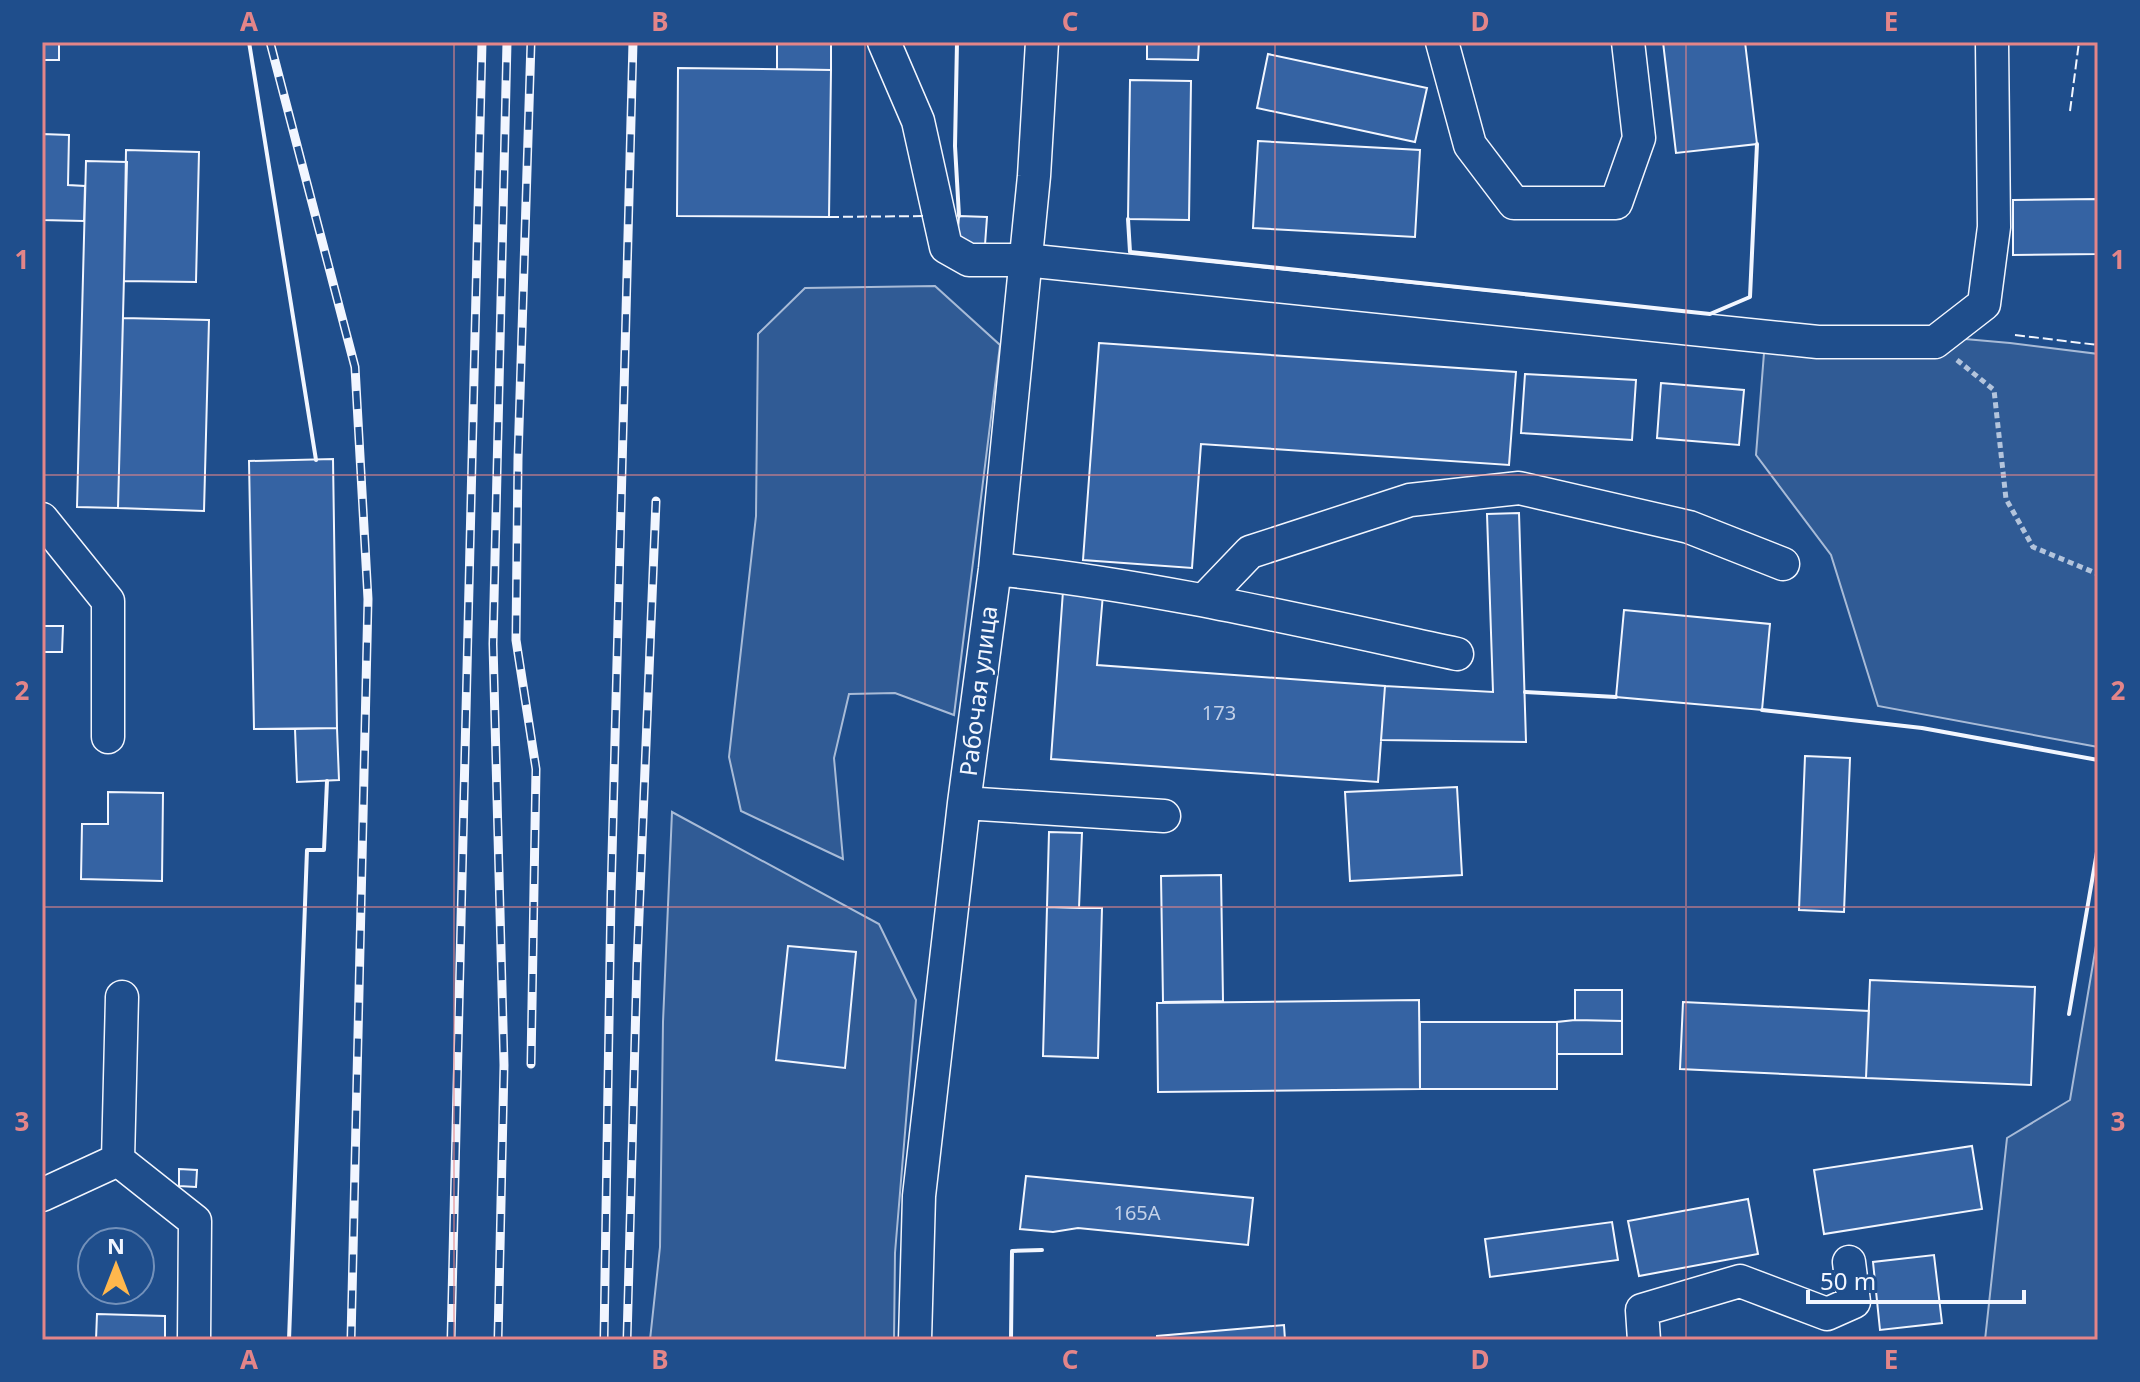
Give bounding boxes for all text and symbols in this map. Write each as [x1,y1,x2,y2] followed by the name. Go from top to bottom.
[240,3,258,39] text: A
[651,3,669,39] text: B
[1062,3,1078,39] text: C
[1470,3,1490,39] text: D
[1884,3,1898,39] text: E
[15,241,29,277] text: 1
[2111,241,2125,277] text: 1
[951,604,1004,778] street label: Рабочая улица
[15,672,30,708] text: 2
[2111,672,2126,708] text: 2
[1202,699,1236,726] house number: 173
[15,1103,29,1139] text: 3
[2111,1103,2125,1139] text: 3
[1113,1199,1161,1226] house number: 165А
[76,1226,156,1306] north arrow
[107,1230,125,1260] text: N
[1808,1254,2024,1304] scale bar
[1820,1264,1876,1297] text: 50 m
[240,1341,258,1377] text: A
[651,1341,669,1377] text: B
[1062,1341,1078,1377] text: C
[1470,1341,1490,1377] text: D
[1884,1341,1898,1377] text: E

